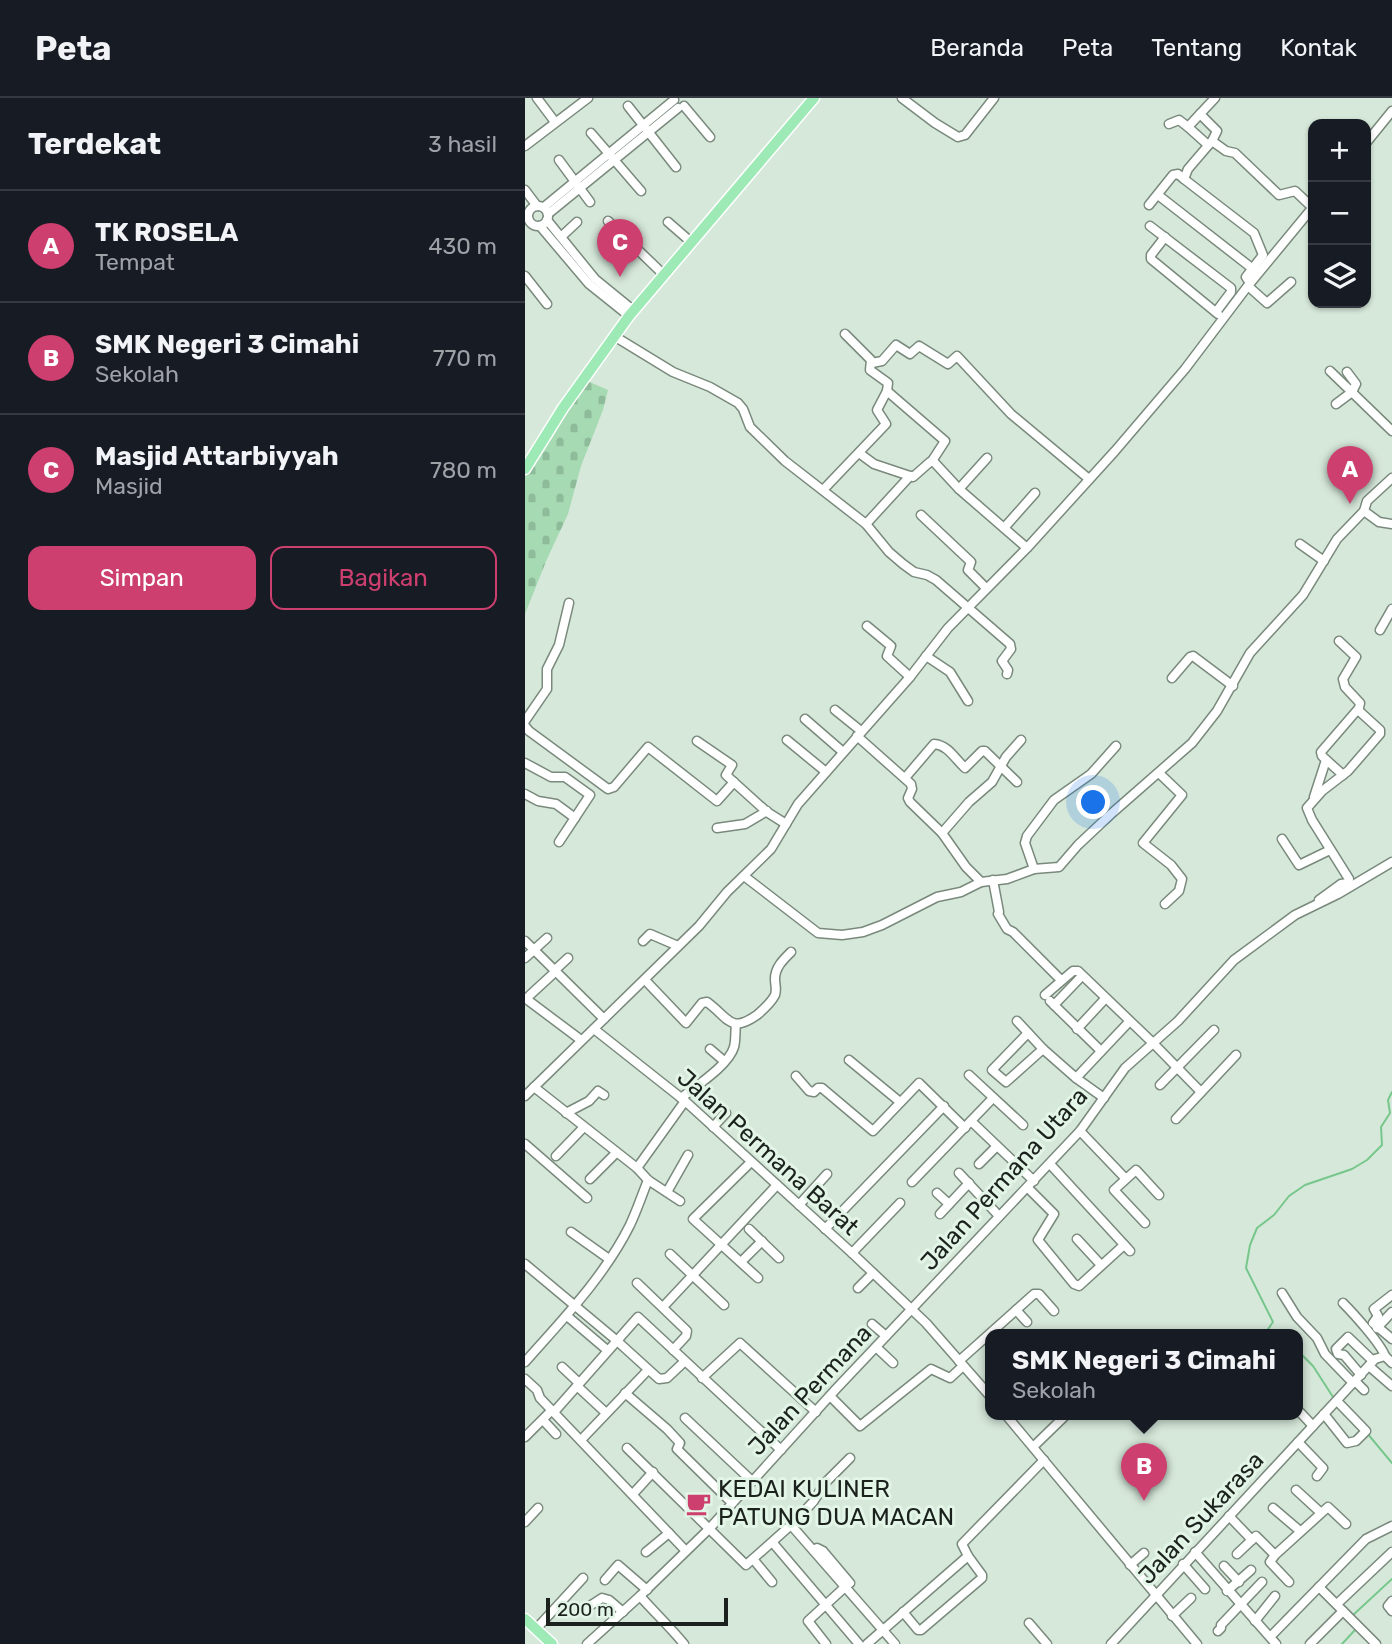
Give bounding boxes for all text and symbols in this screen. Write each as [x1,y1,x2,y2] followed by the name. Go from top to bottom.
[35,29,112,68] text: Peta
[930,34,1024,62] text: Beranda
[1062,34,1113,62] text: Peta
[1151,34,1242,62] text: Tentang
[1280,34,1357,62] text: Kontak
[1308,119,1371,308] map controls
[1308,119,1371,182] button: +
[28,126,161,162] text: Terdekat
[428,130,497,158] text: 3 hasil
[1308,182,1371,245] button: −
[95,217,238,248] text: TK ROSELA
[597,219,643,277] pin: C
[43,232,59,260] text: A
[428,232,497,260] text: 430 m
[1308,245,1371,308] button: layers
[95,248,175,276] text: Tempat
[95,329,359,360] text: SMK Negeri 3 Cimahi
[43,344,59,372] text: B
[433,344,497,372] text: 770 m
[95,360,179,388] text: Sekolah
[95,441,339,472] text: Masjid Attarbiyyah
[1327,446,1373,504] pin: A
[43,456,59,484] text: C
[430,456,497,484] text: 780 m
[95,472,163,500] text: Masjid
[28,546,256,610] button: Simpan
[270,546,497,610] button: Bagikan
[1076,785,1110,819] your location
[671,1063,865,1241] street label: Jalan Permana Barat
[915,1082,1093,1276] street label: Jalan Permana Utara
[742,1319,878,1461] street label: Jalan Permana
[985,1329,1303,1420] popup
[1012,1345,1276,1376] text: SMK Negeri 3 Cimahi
[1012,1376,1096,1404] text: Sekolah
[1121,1443,1167,1501] pin: B
[1133,1446,1269,1590] street label: Jalan Sukarasa
[718,1475,954,1531] place label: KEDAI KULINER PATUNG DUA MACAN
[684,1489,712,1517] cafe icon: KEDAI KULINER PATUNG DUA MACAN
[546,1595,728,1627] scale bar
[557,1598,614,1621] text: 200 m

